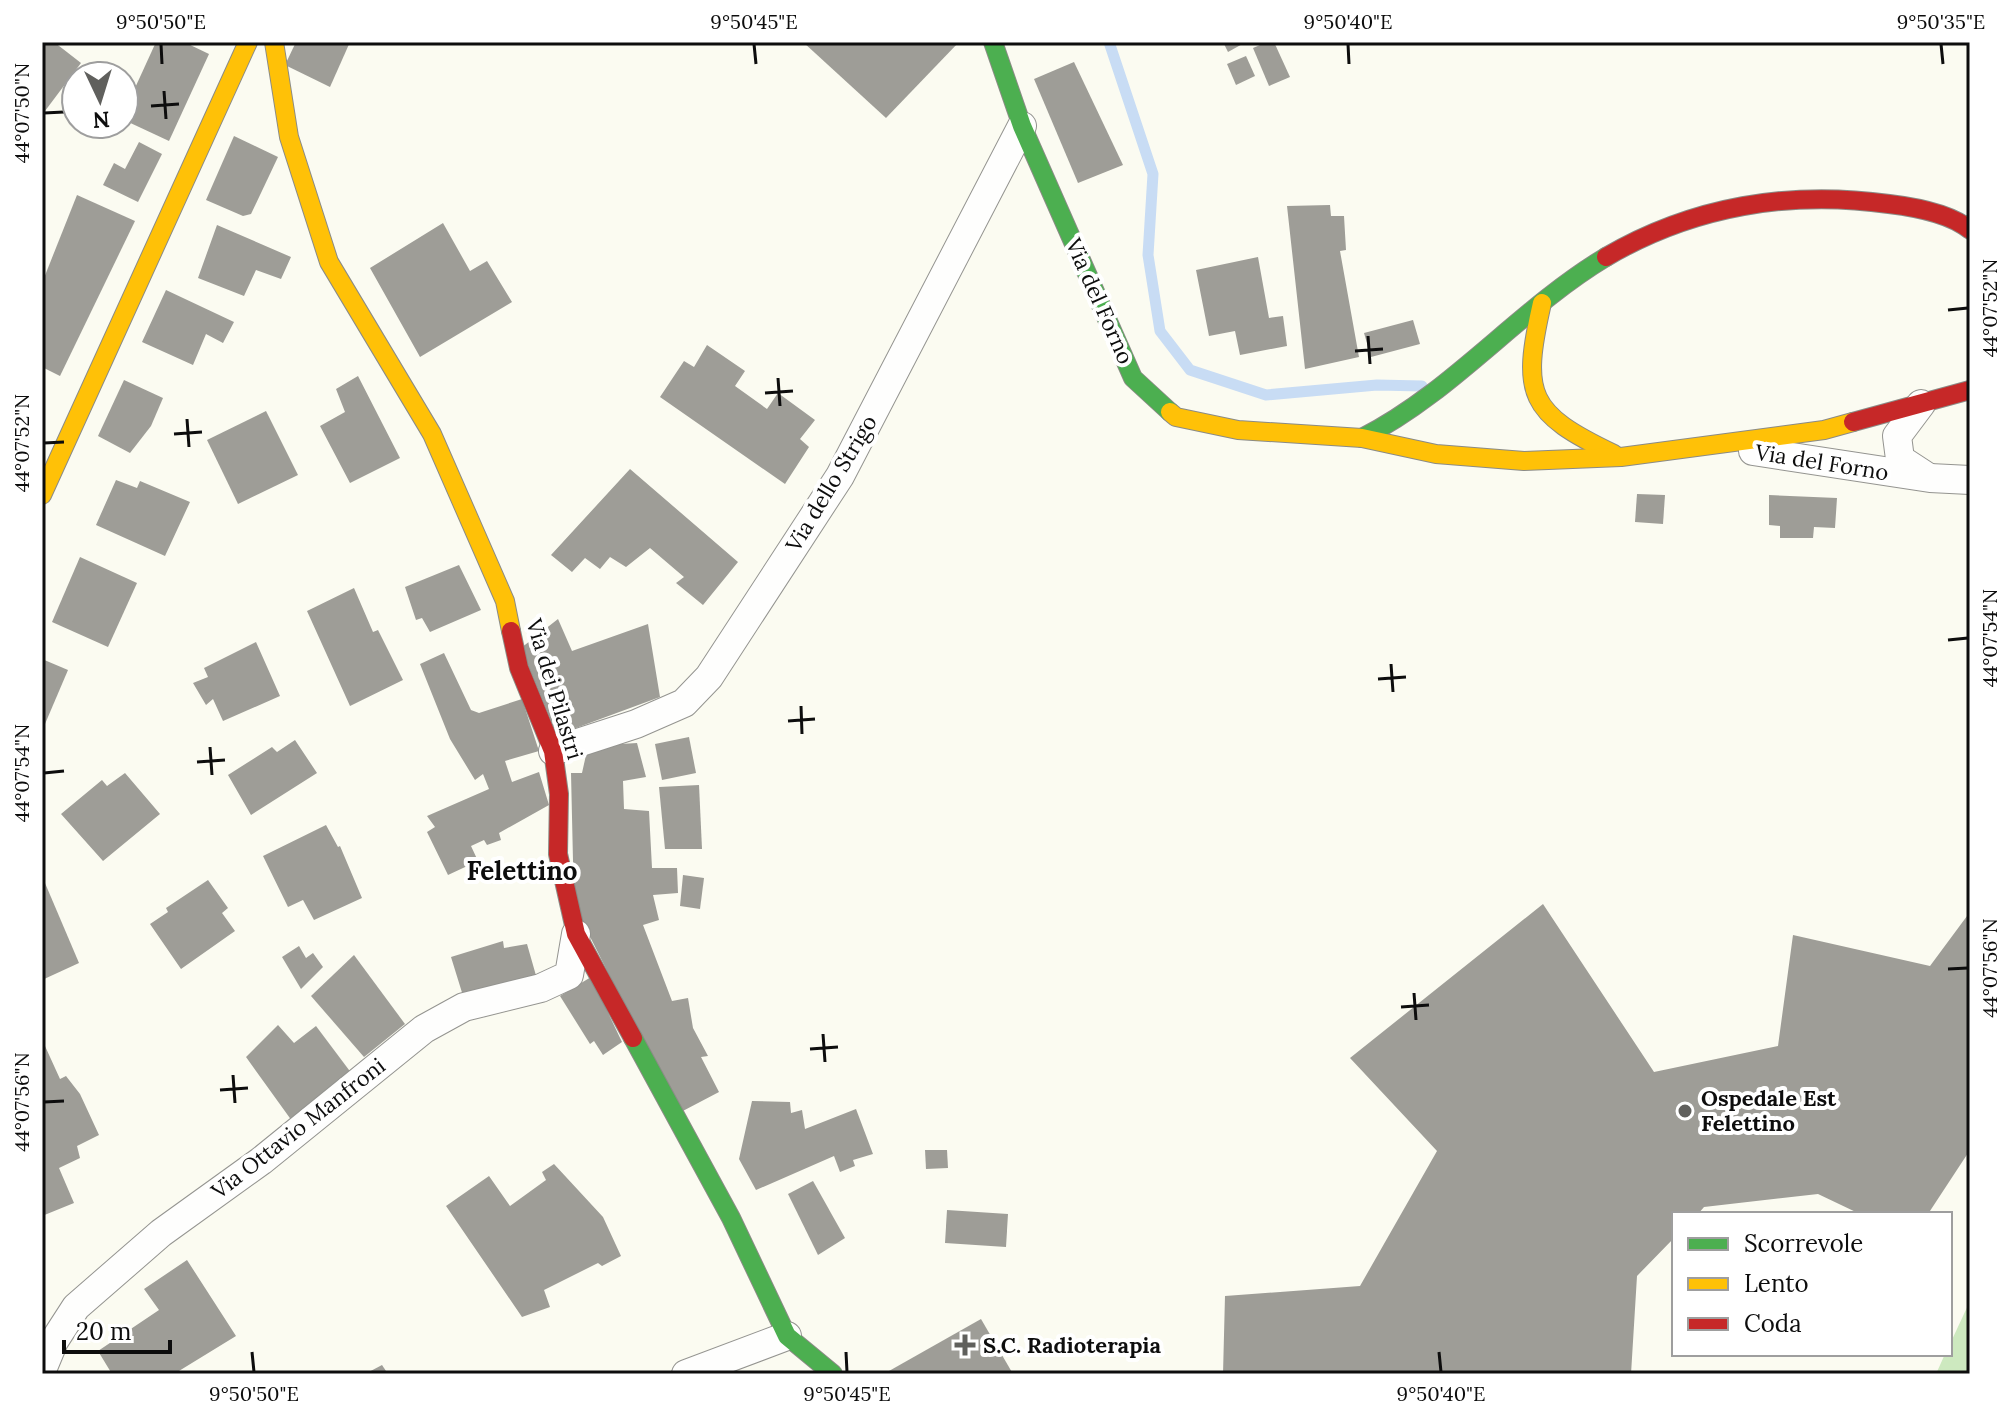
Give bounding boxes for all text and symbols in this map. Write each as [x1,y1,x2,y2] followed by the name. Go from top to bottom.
[116,9,206,34] text: 9°50'50"E
[710,9,798,34] text: 9°50'45"E
[1304,9,1392,34] text: 9°50'40"E
[1897,9,1985,34] text: 9°50'35"E
[60,60,140,140] north arrow
[9,63,34,163] text: 44°07'50"N
[92,105,111,135] text: N
[1059,233,1140,368] street label: Via del Forno
[1977,259,2002,357] text: 44°07'52"N
[9,394,34,492] text: 44°07'52"N
[779,410,883,557] street label: Via dello Strigo
[1752,437,1891,486] street label: Via del Forno
[1977,589,2002,687] text: 44°07'54"N
[520,614,590,763] street label: Via dei Pilastri
[9,724,34,822] text: 44°07'54"N
[466,854,578,887] district label: Felettino
[1977,918,2002,1018] text: 44°07'56"N
[205,1051,391,1205] street label: Via Ottavio Manfroni
[9,1052,34,1152] text: 44°07'56"N
[1701,1084,1837,1137] place label: Ospedale Est Felettino
[1676,1102,1694,1120] marker: Ospedale Est Felettino
[1672,1212,1952,1356] legend
[1744,1228,1863,1259] text: Scorrevole
[1744,1268,1809,1299] text: Lento
[64,1304,170,1354] scale bar
[1744,1308,1802,1339] text: Coda
[76,1316,132,1347] text: 20 m
[983,1331,1162,1359] place label: S.C. Radioterapia
[954,1334,976,1356] marker: S.C. Radioterapia
[209,1381,299,1406] text: 9°50'50"E
[803,1381,891,1406] text: 9°50'45"E
[1397,1381,1485,1406] text: 9°50'40"E

